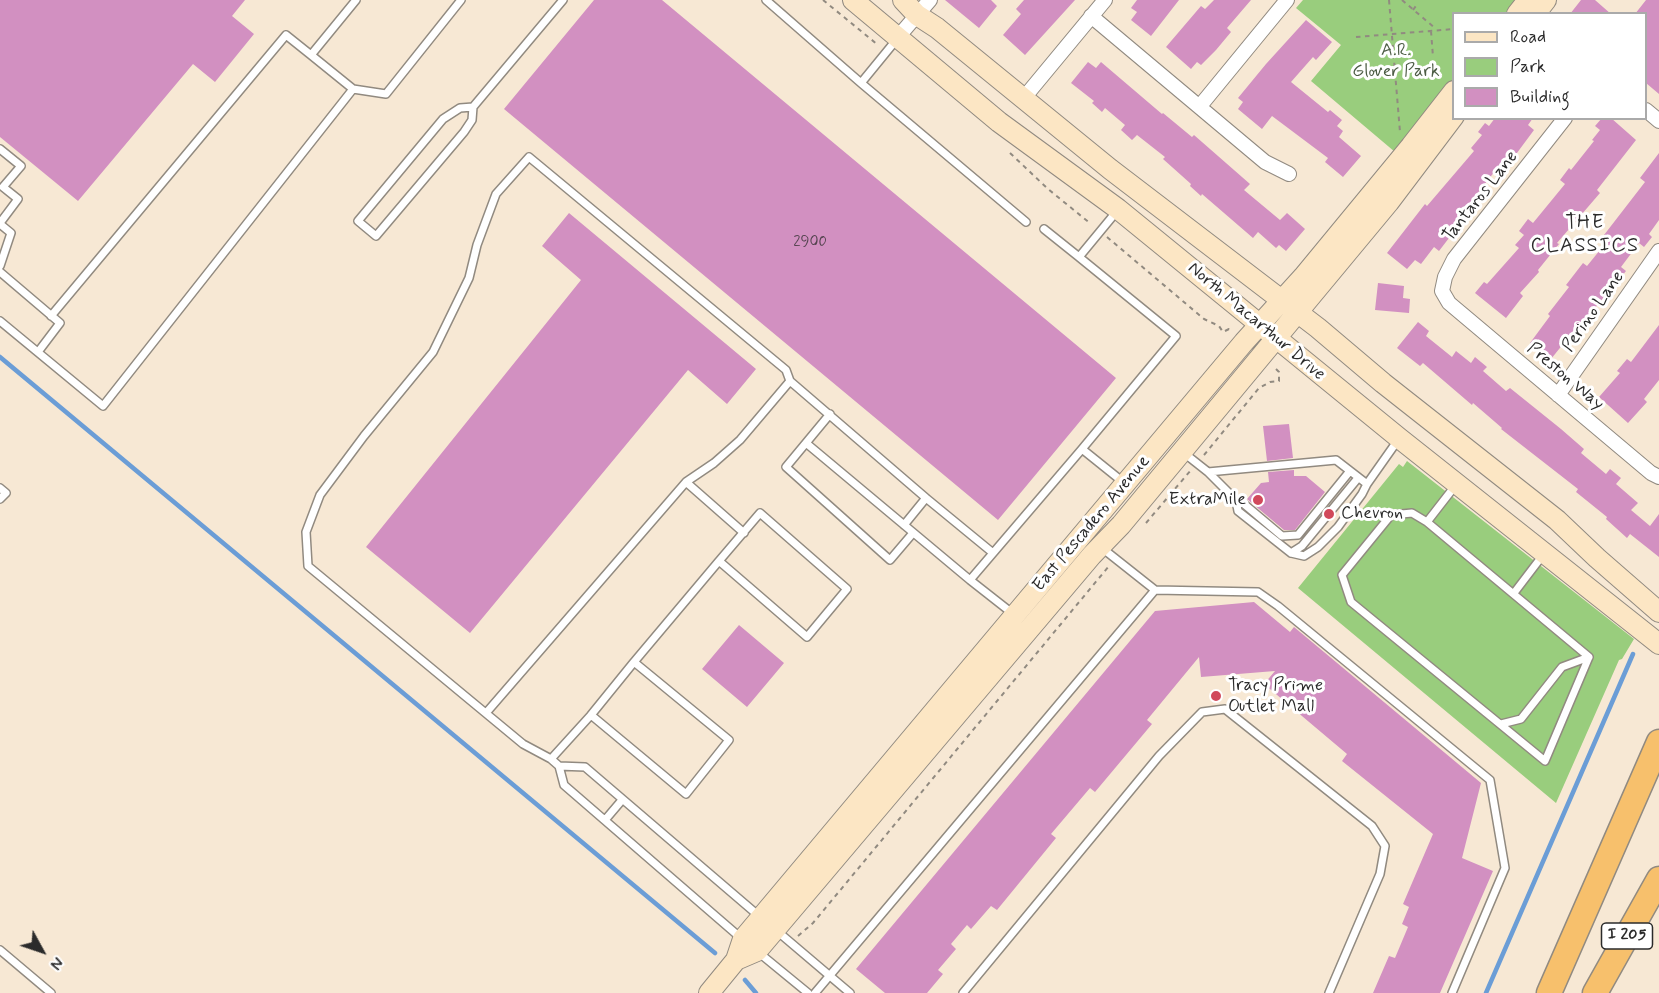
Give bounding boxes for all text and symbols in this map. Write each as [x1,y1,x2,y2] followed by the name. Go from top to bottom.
[1452,12,1647,120] legend
[1510,25,1546,49] text: Road
[1352,40,1440,82] park label: A.R. Glover Park
[1510,55,1546,79] text: Park
[1510,85,1570,109] text: Building
[1439,147,1523,247] street label: Tantaros Lane
[1532,212,1638,259] district label: THE CLASSICS
[793,234,827,252] house number: 2900
[1183,258,1329,386] street label: North Macarthur Drive
[1558,267,1630,357] street label: Perino Lane
[1522,338,1608,416] street label: Preston Way
[1029,452,1155,596] street label: East Pescadero Avenue
[1169,489,1246,511] place label: ExtraMile
[1251,493,1265,507] marker: ExtraMile
[1341,503,1403,525] place label: Chevron
[1322,507,1336,521] marker: Chevron
[1228,675,1323,718] place label: Tracy Prime Outlet Mall
[1209,689,1223,703] marker: Tracy Prime Outlet Mall
[12,921,72,981] north arrow
[1602,923,1652,949] road number: I 205
[45,952,68,974] text: N

